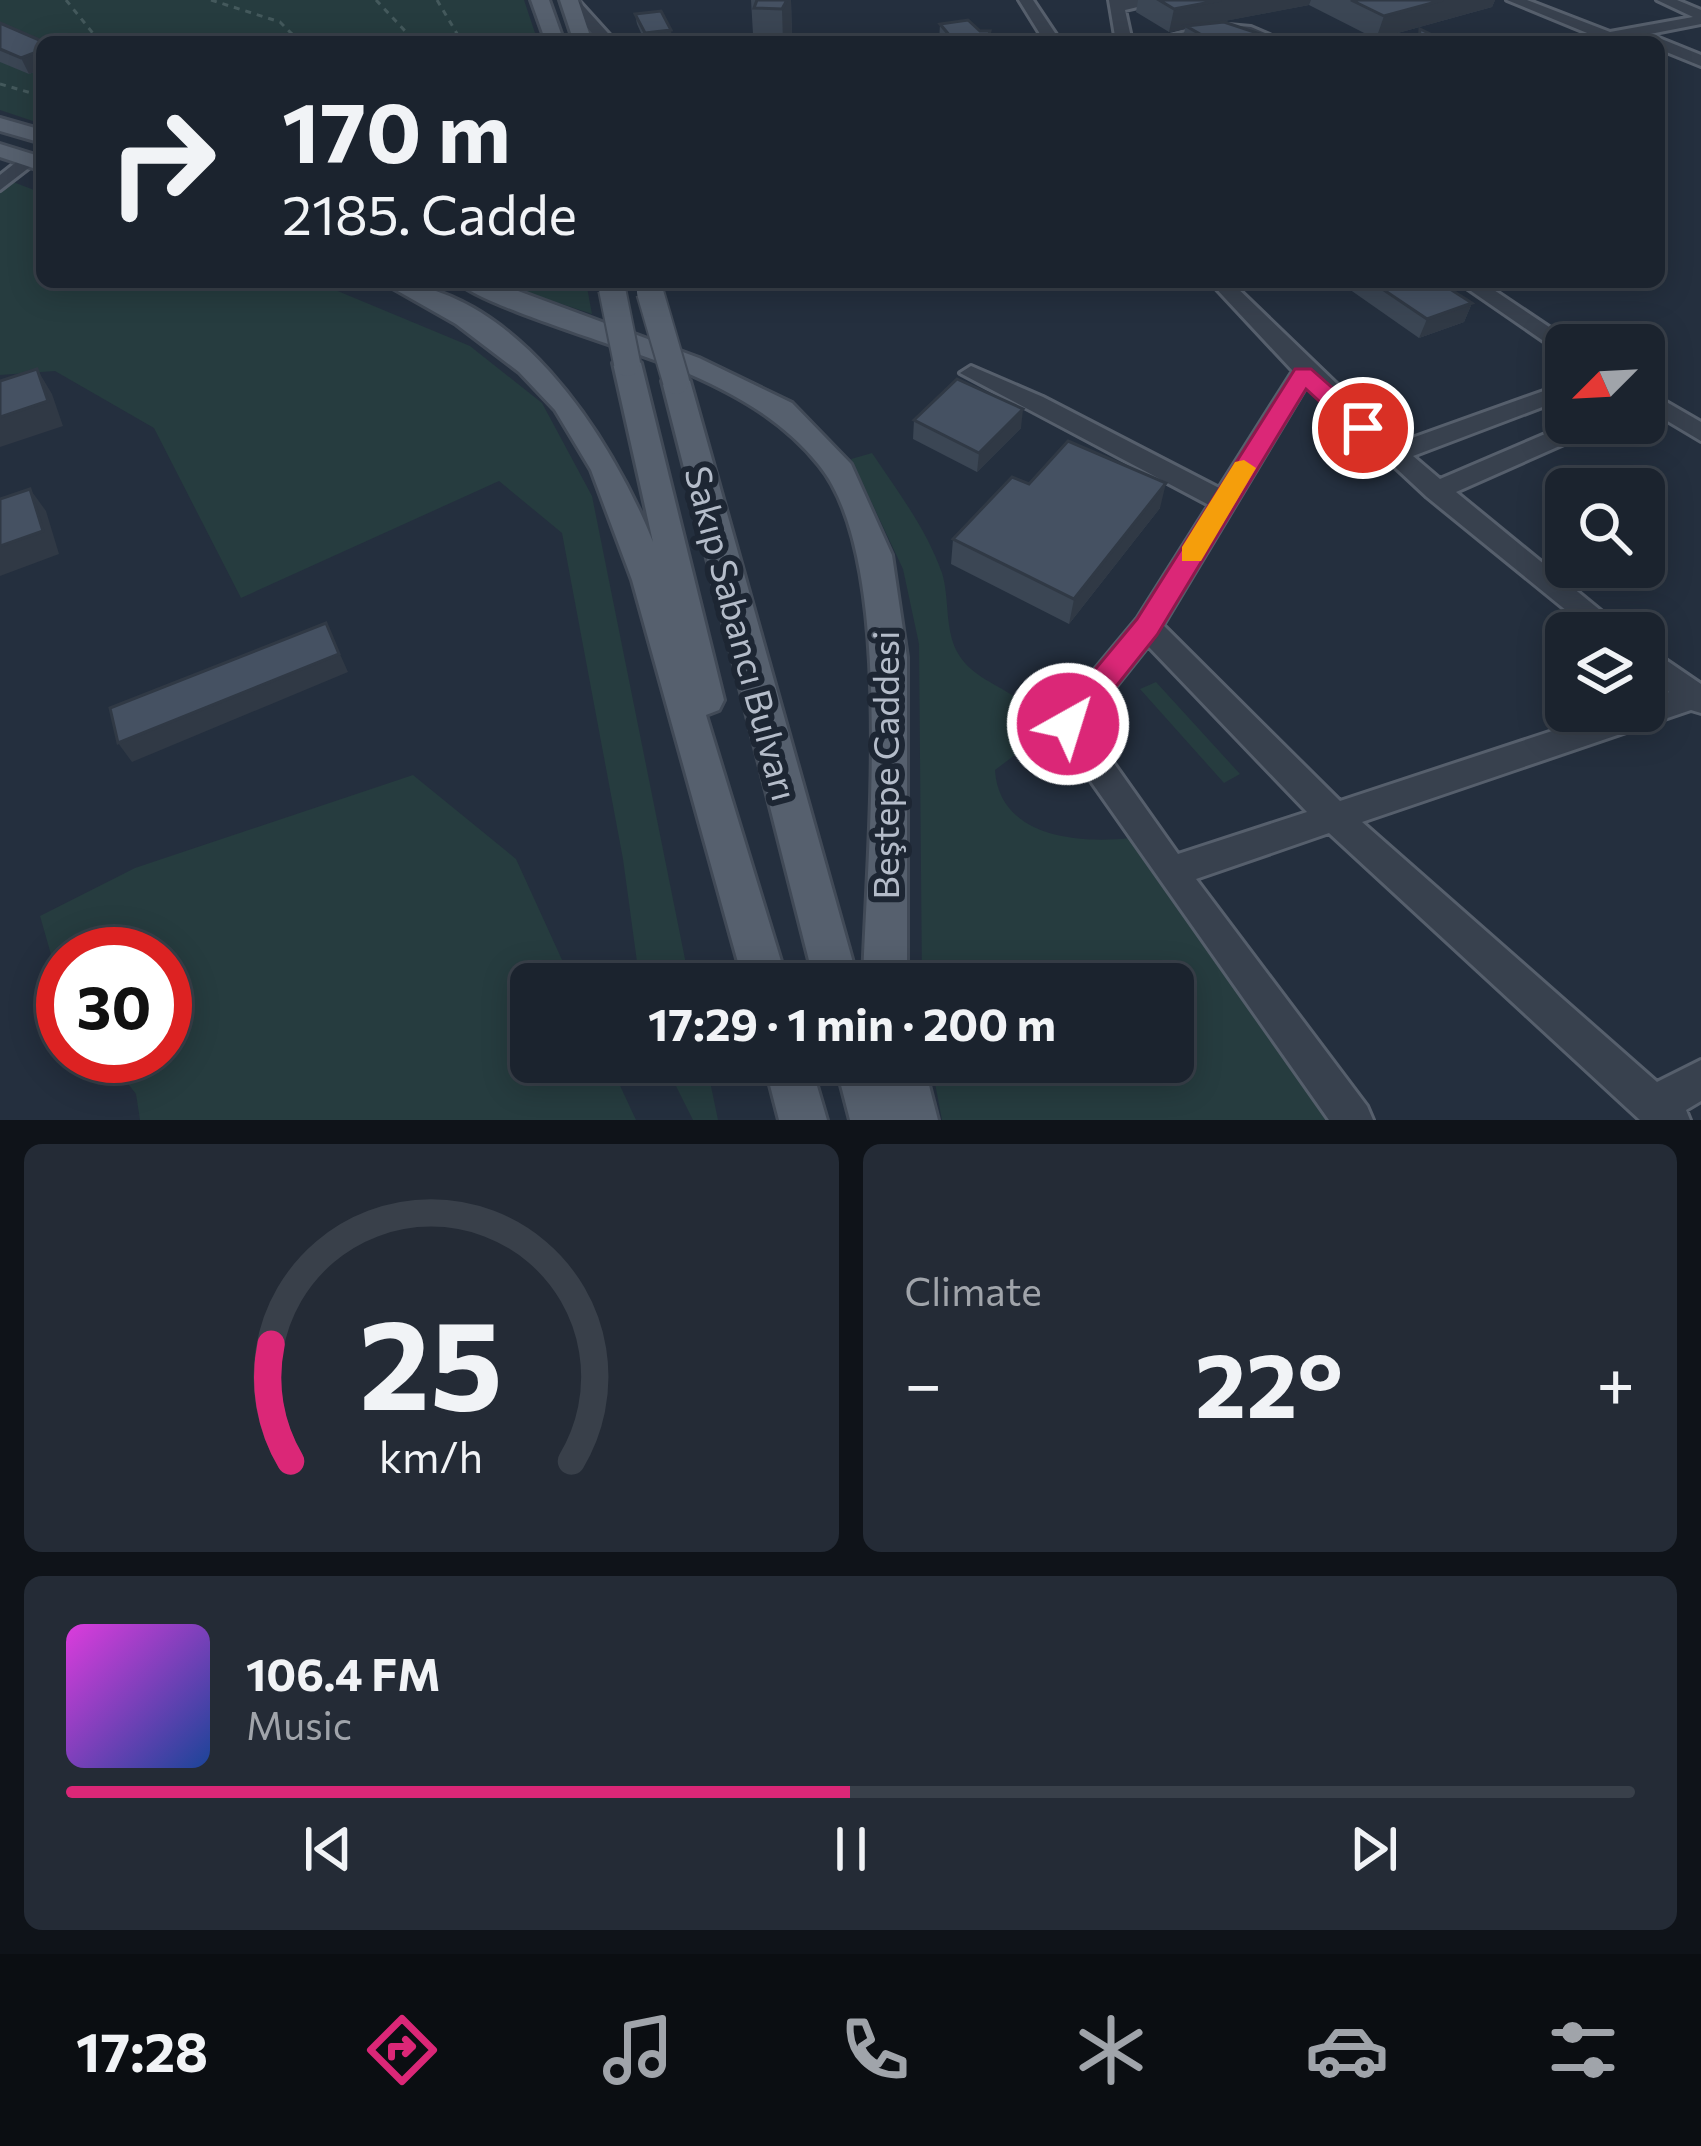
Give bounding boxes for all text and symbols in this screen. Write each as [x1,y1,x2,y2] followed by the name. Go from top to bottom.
[282,78,511,180] text: 170 m
[84,84,240,240] icon: right
[282,180,577,246] text: 2185. Cadde
[1545,324,1665,444] north arrow
[1545,324,1665,732] map controls
[1312,377,1414,479] pin
[1330,395,1396,461] icon: arrive
[677,461,809,805] street label: Sakıp Sabancı Bulvarı
[1545,468,1665,588] button: search
[1545,612,1665,732] button: layers
[862,631,906,899] street label: Beştepe Caddesi
[1005,661,1131,787] position arrow
[36,927,192,1083] speed limit sign: 30
[648,995,1056,1050] text: 17:29 · 1 min · 200 m
[905,1266,1042,1314] text: Climate
[359,1283,503,1436] text: 25
[1195,1326,1343,1437] text: 22°
[905,1341,942,1422] text: −
[1596,1341,1635,1422] text: +
[379,1429,483,1482] text: km/h
[246,1645,441,1700] text: 106.4 FM
[246,1700,352,1748] text: Music
[295,1816,361,1882] icon: previous
[818,1816,884,1882] icon: pause
[1341,1816,1407,1882] icon: next
[360,2008,444,2092] icon: directions
[596,2008,680,2092] icon: music
[833,2008,917,2092] icon: phone
[1069,2008,1153,2092] icon: climate
[1305,2008,1389,2092] icon: car
[1541,2008,1625,2092] icon: filters
[76,2017,208,2083] text: 17:28

